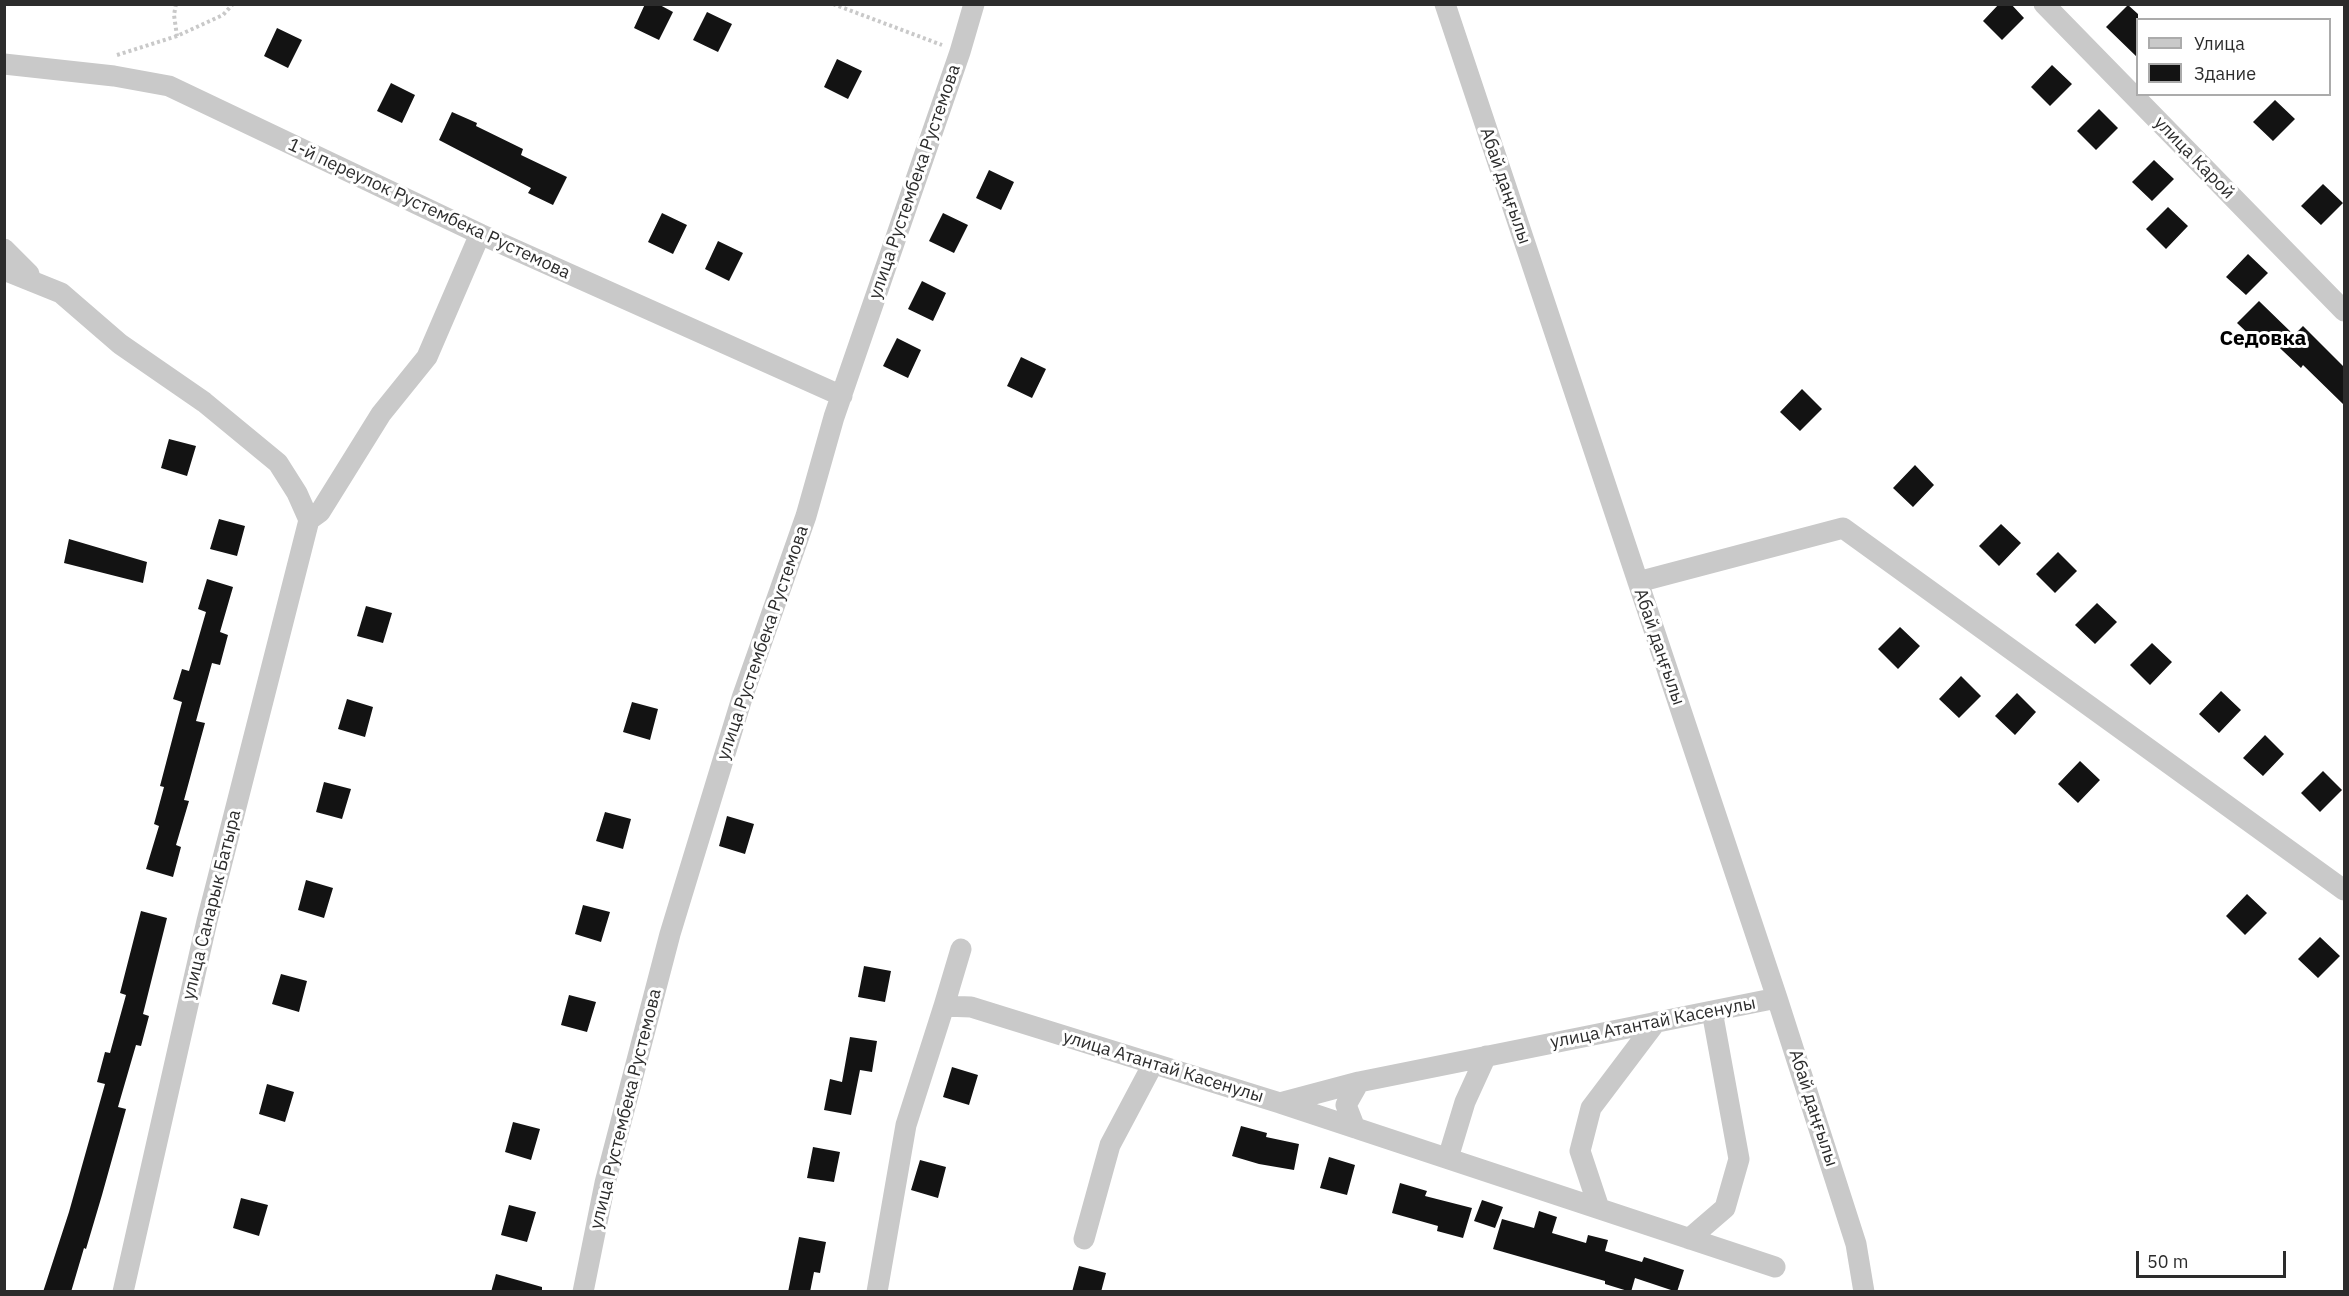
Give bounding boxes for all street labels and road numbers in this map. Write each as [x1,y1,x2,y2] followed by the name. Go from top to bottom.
[865,62,965,302] street label: улица Рустембека Рустемова
[2149,112,2239,204] street label: улица Карой
[1475,125,1535,247] street label: Абай даңғылы
[284,134,574,284] street label: 1-й переулок Рустембека Рустемова
[713,523,813,763] street label: улица Рустембека Рустемова
[1629,586,1689,708] street label: Абай даңғылы
[178,808,246,1002] street label: улица Санарык Батыра
[586,987,666,1231] street label: улица Рустембека Рустемова
[1548,992,1758,1054] street label: улица Атантай Касенулы
[1060,1026,1266,1108] street label: улица Атантай Касенулы
[1784,1047,1842,1169] street label: Абай даңғылы

